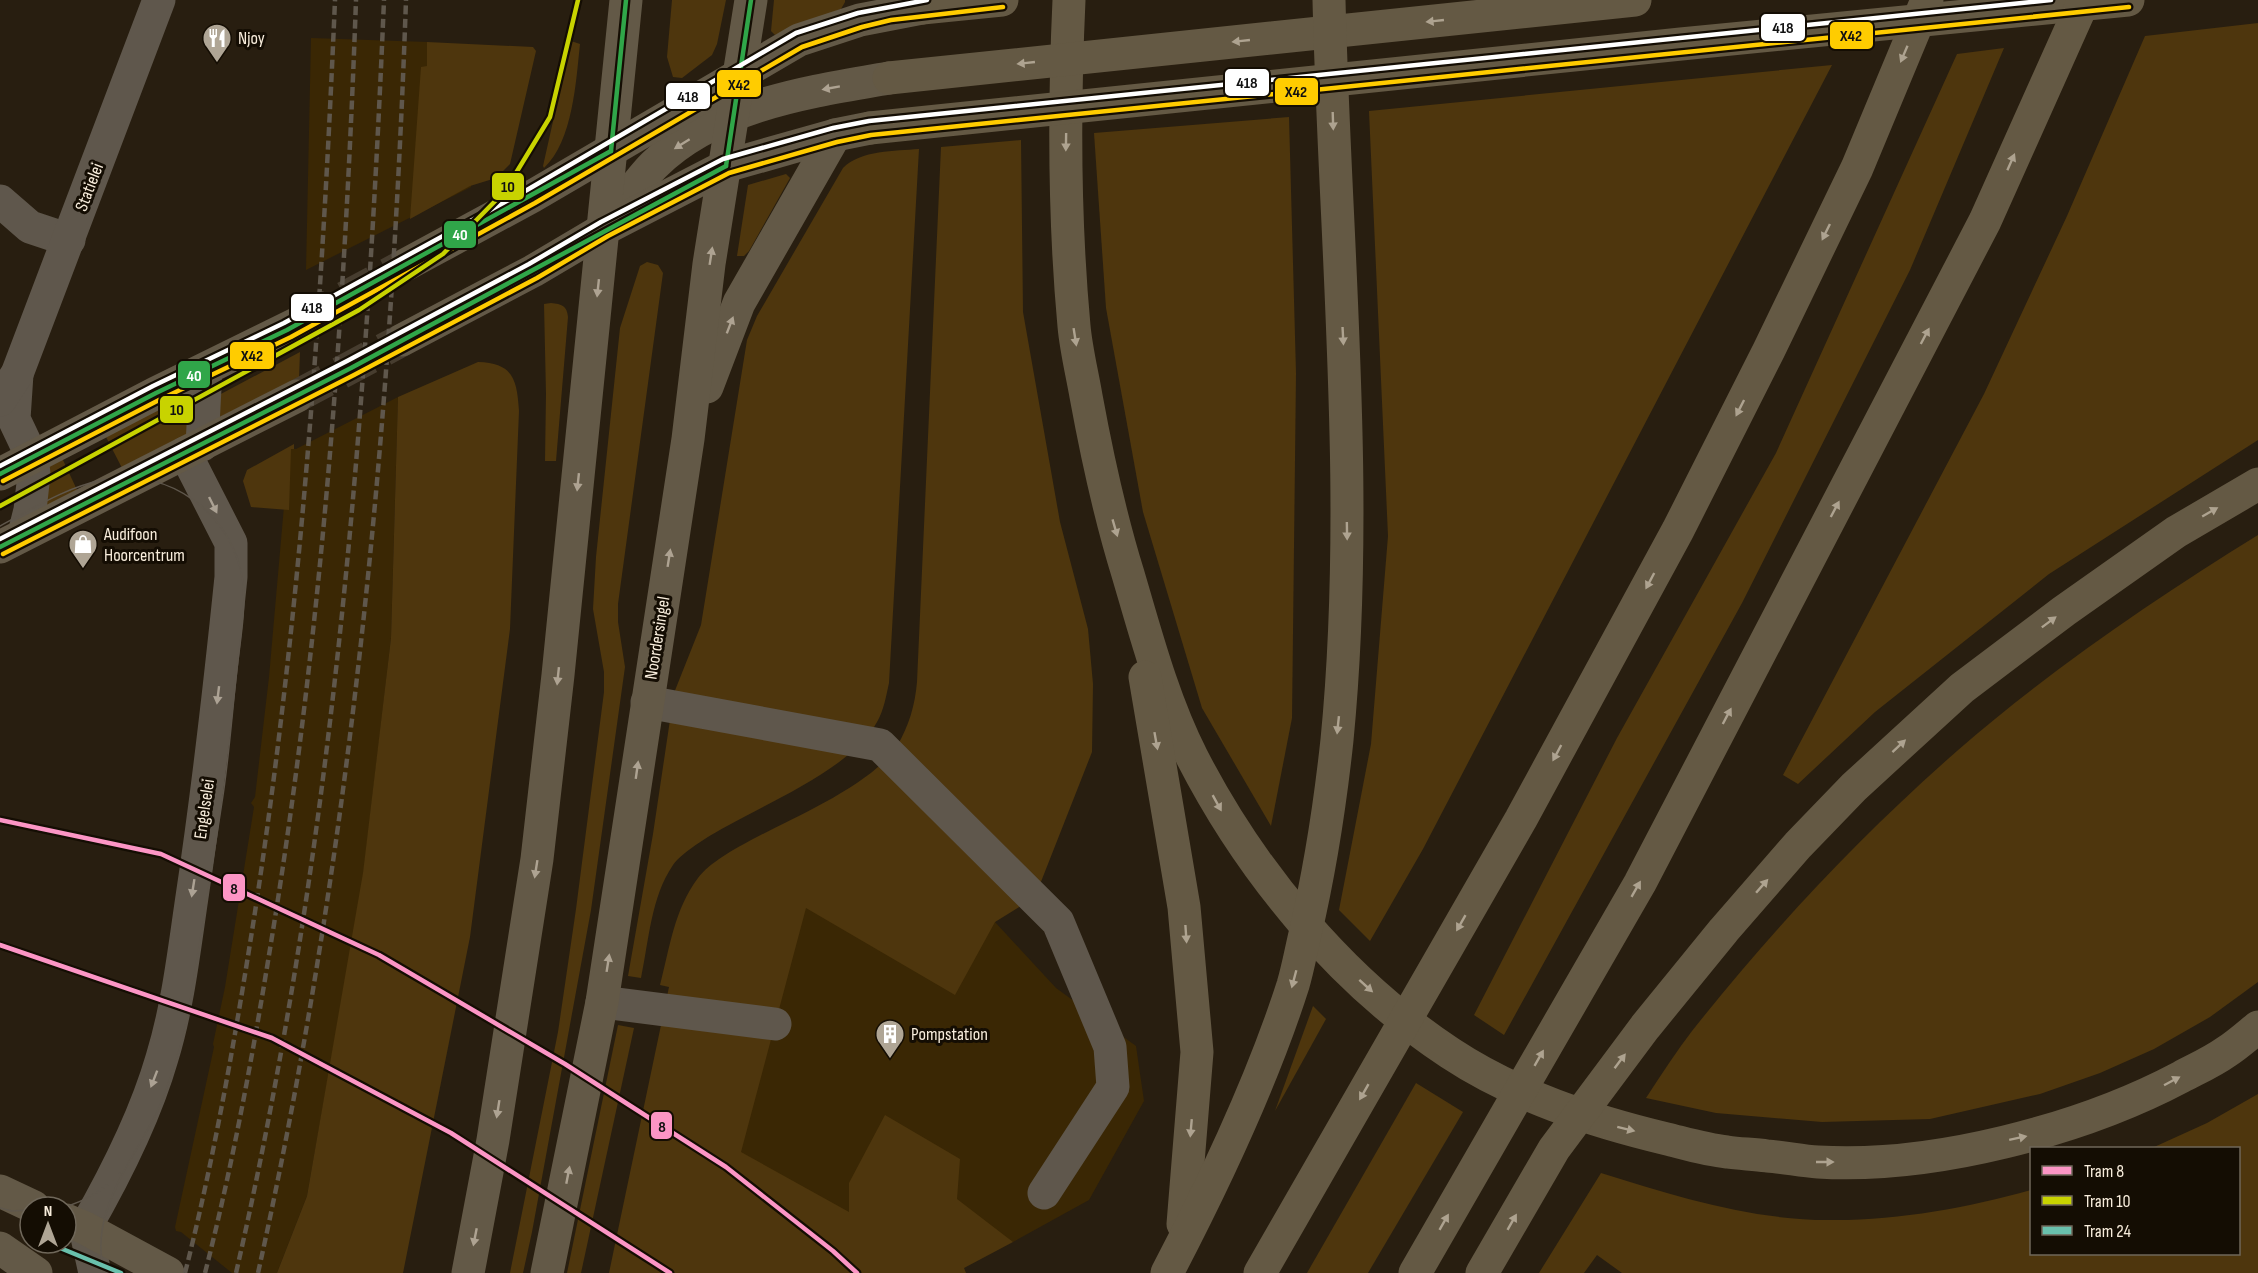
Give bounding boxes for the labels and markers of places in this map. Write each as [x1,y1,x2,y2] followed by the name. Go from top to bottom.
[201,22,233,64] restaurant icon: Njoy
[238,28,265,49] place label: Njoy
[103,524,185,566] place label: Audifoon Hoorcentrum
[67,528,99,570] shop icon: Audifoon Hoorcentrum
[874,1018,906,1060] building icon: Pompstation
[911,1024,988,1045] place label: Pompstation

